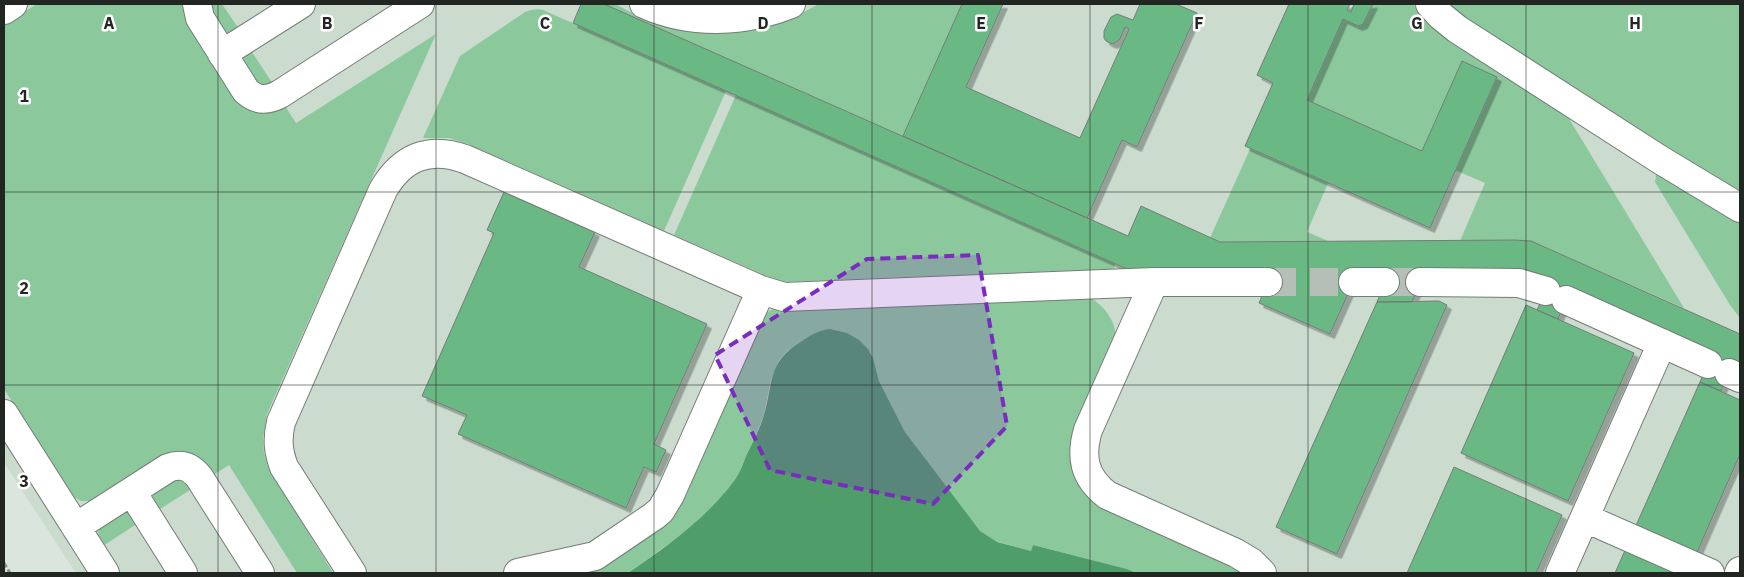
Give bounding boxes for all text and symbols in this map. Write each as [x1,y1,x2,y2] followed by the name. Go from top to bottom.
[104,13,115,33] text: A
[322,13,333,33] text: B
[540,13,550,33] text: C
[757,13,769,33] text: D
[976,13,986,33] text: E
[1194,13,1204,33] text: F
[1411,13,1423,33] text: G
[1629,13,1641,33] text: H
[19,86,29,106] text: 1
[19,278,29,298] text: 2
[19,471,29,491] text: 3

